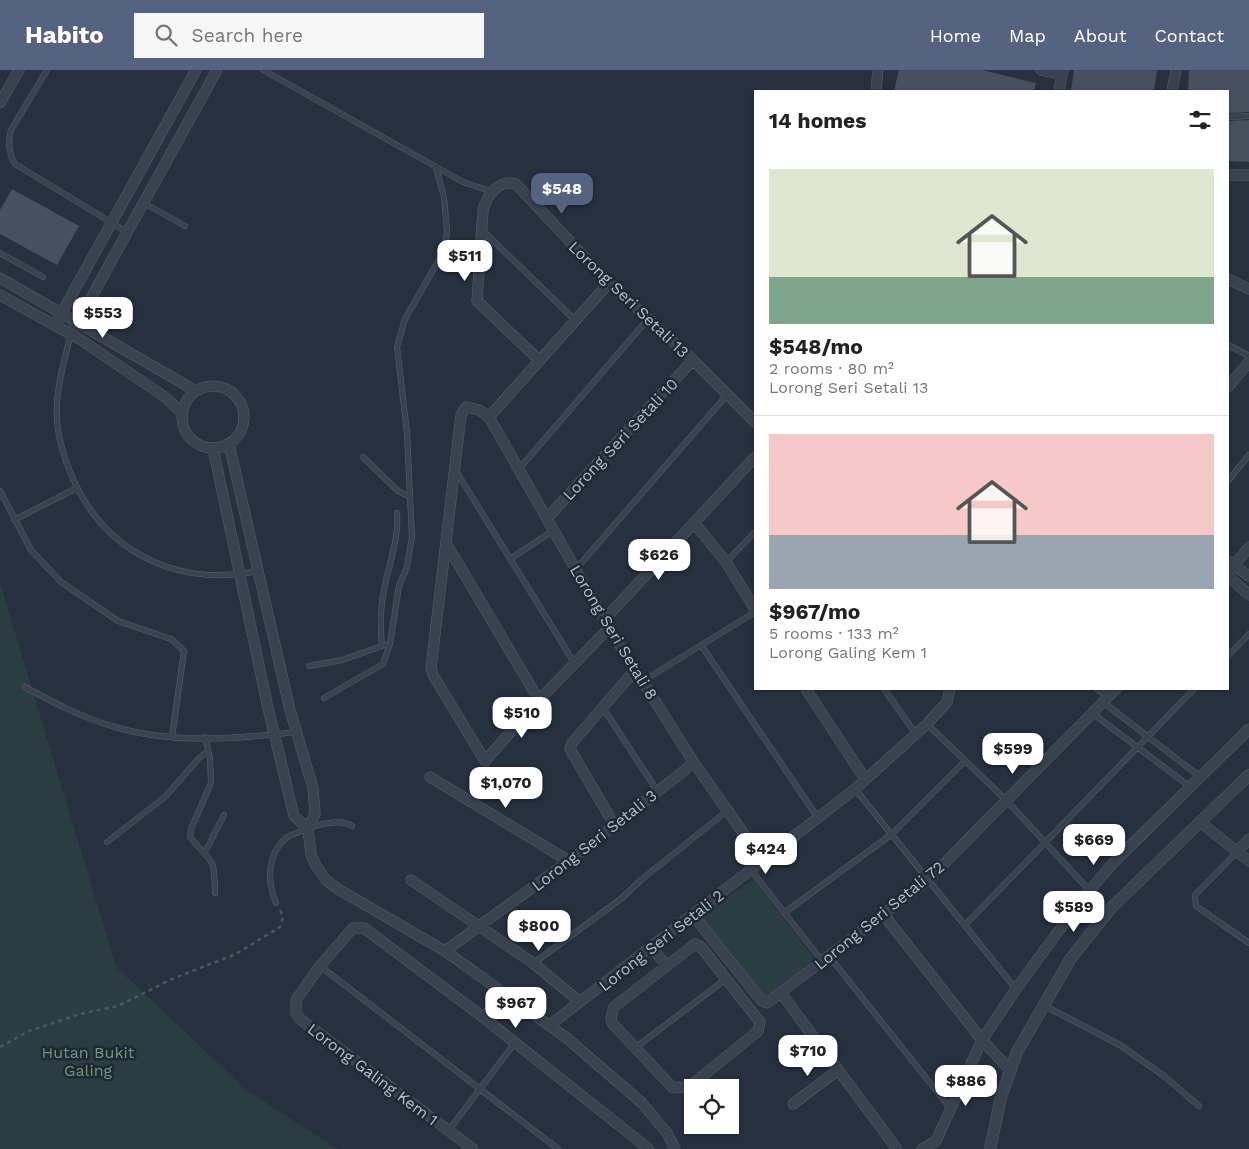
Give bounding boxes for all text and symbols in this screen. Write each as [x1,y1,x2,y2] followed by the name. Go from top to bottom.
[134,13,484,58] search box
[25,21,104,49] text: Habito
[152,21,180,49] icon: search
[192,24,303,47] text: Search here
[930,25,981,46] text: Home
[1009,25,1046,46] text: Map
[1074,25,1126,46] text: About
[1154,25,1224,46] text: Contact
[1186,106,1214,134] icon: filters
[769,108,866,133] text: 14 homes
[532,172,592,215] pin: $548
[542,179,582,198] text: $548
[947,201,1037,291] icon: home
[565,237,693,362] street label: Lorong Seri Setali 13
[435,240,495,282] pin: $511
[448,246,482,265] text: $511
[73,296,133,339] pin: $553
[84,303,122,322] text: $553
[769,334,863,359] text: $548/mo
[769,359,894,378] text: 2 rooms · 80 m²
[559,374,682,504] street label: Lorong Seri Setali 10
[769,378,928,397] text: Lorong Seri Setali 13
[947,467,1037,557] icon: home
[629,538,689,581] pin: $626
[639,545,679,564] text: $626
[566,561,661,703] street label: Lorong Seri Setali 8
[769,599,860,624] text: $967/mo
[769,624,899,643] text: 5 rooms · 133 m²
[769,643,927,662] text: Lorong Galing Kem 1
[492,696,552,739] pin: $510
[504,703,540,722] text: $510
[983,732,1043,775] pin: $599
[993,739,1033,758] text: $599
[465,766,547,809] pin: $1,070
[480,773,532,792] text: $1,070
[528,786,661,895] street label: Lorong Seri Setali 3
[1064,824,1124,866] pin: $669
[1074,830,1114,849] text: $669
[736,832,796,875] pin: $424
[746,839,786,858] text: $424
[811,857,948,974] street label: Lorong Seri Setali 72
[595,886,728,995] street label: Lorong Seri Setali 2
[1044,890,1104,933] pin: $589
[1054,897,1094,916] text: $589
[509,910,569,952] pin: $800
[519,916,559,935] text: $800
[486,986,546,1029] pin: $967
[496,993,536,1012] text: $967
[304,1019,442,1130] street label: Lorong Galing Kem 1
[778,1034,838,1077] pin: $710
[789,1041,827,1060] text: $710
[42,1043,135,1080] park label: Hutan Bukit Galing
[936,1064,996,1107] pin: $886
[946,1071,986,1090] text: $886
[684,1079,739,1134] map controls
[684,1079,739,1134] button: locate

